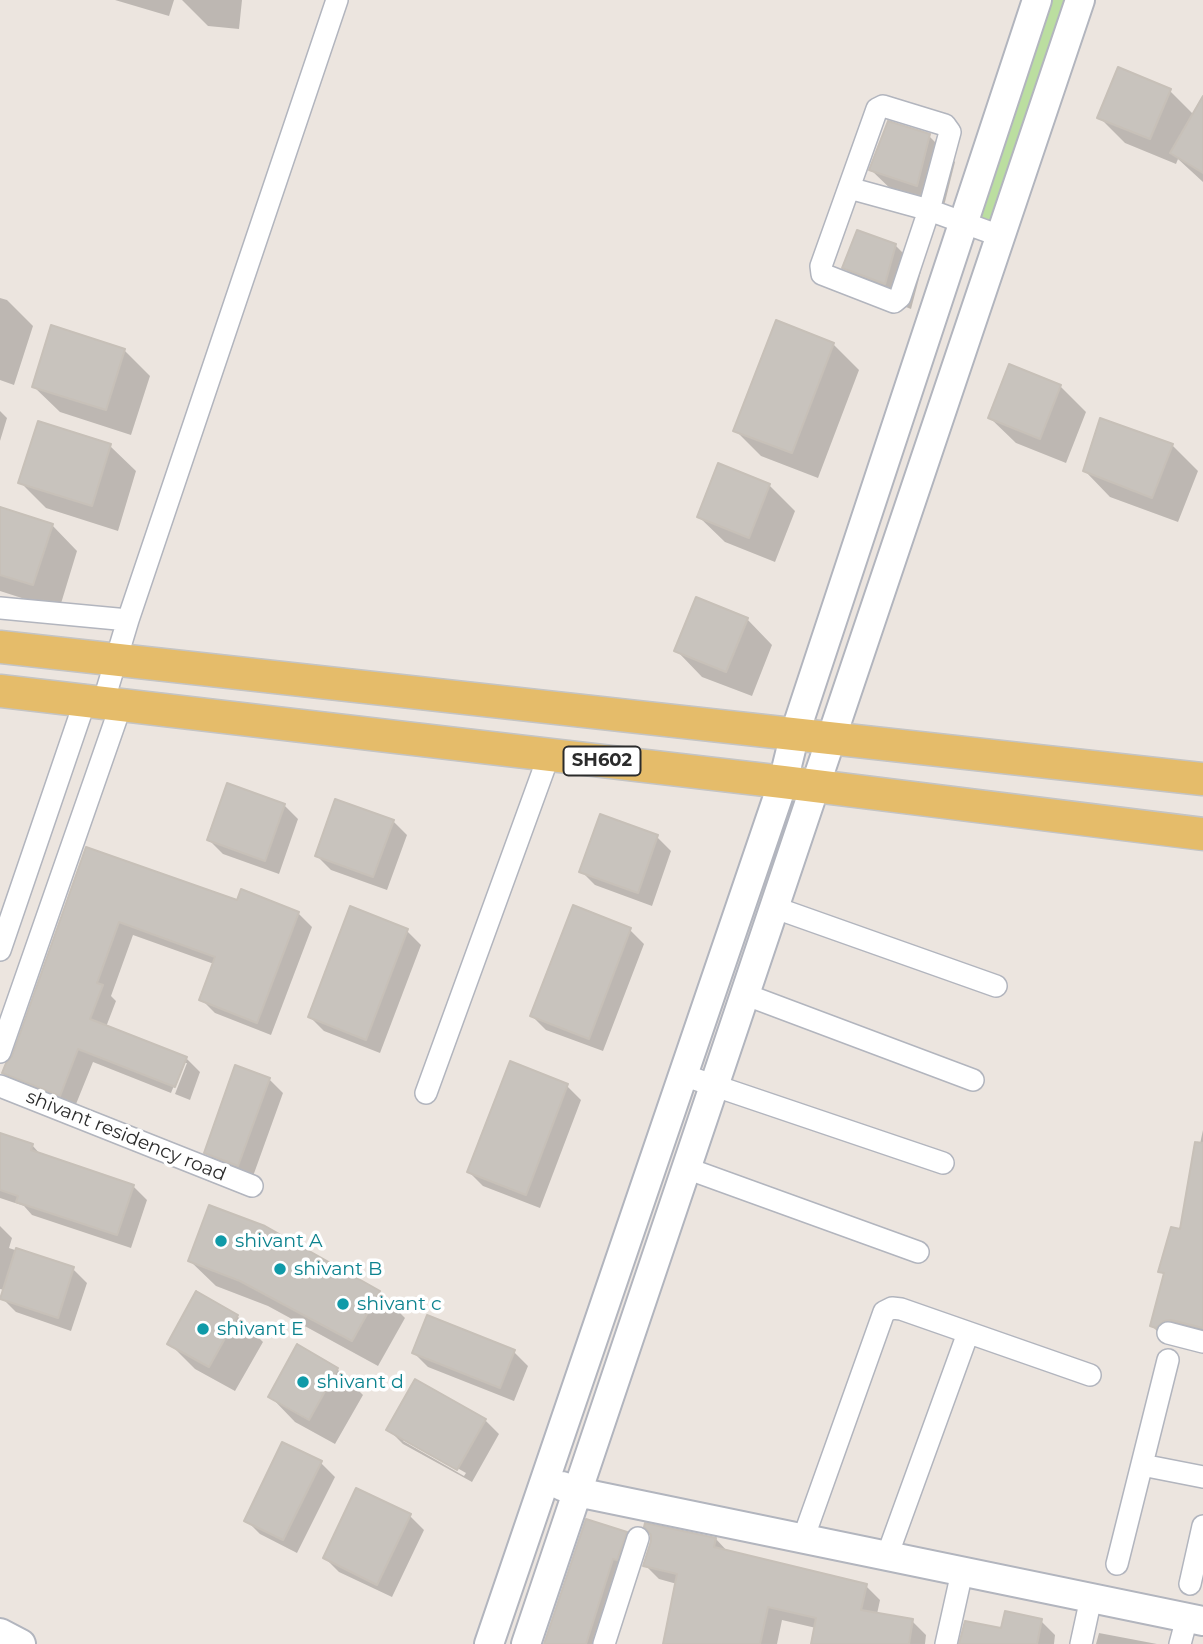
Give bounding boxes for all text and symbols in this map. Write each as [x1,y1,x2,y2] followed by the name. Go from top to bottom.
[564,746,640,776] road number: SH602
[23,1085,229,1187] street label: shivant residency road
[235,1230,323,1252] place label: shivant A
[213,1233,229,1249] marker: shivant A
[294,1258,382,1280] place label: shivant B
[272,1261,288,1277] marker: shivant B
[357,1293,442,1315] place label: shivant c
[335,1296,351,1312] marker: shivant c
[217,1318,304,1340] place label: shivant E
[195,1321,211,1337] marker: shivant E
[317,1371,404,1393] place label: shivant d
[295,1374,311,1390] marker: shivant d

